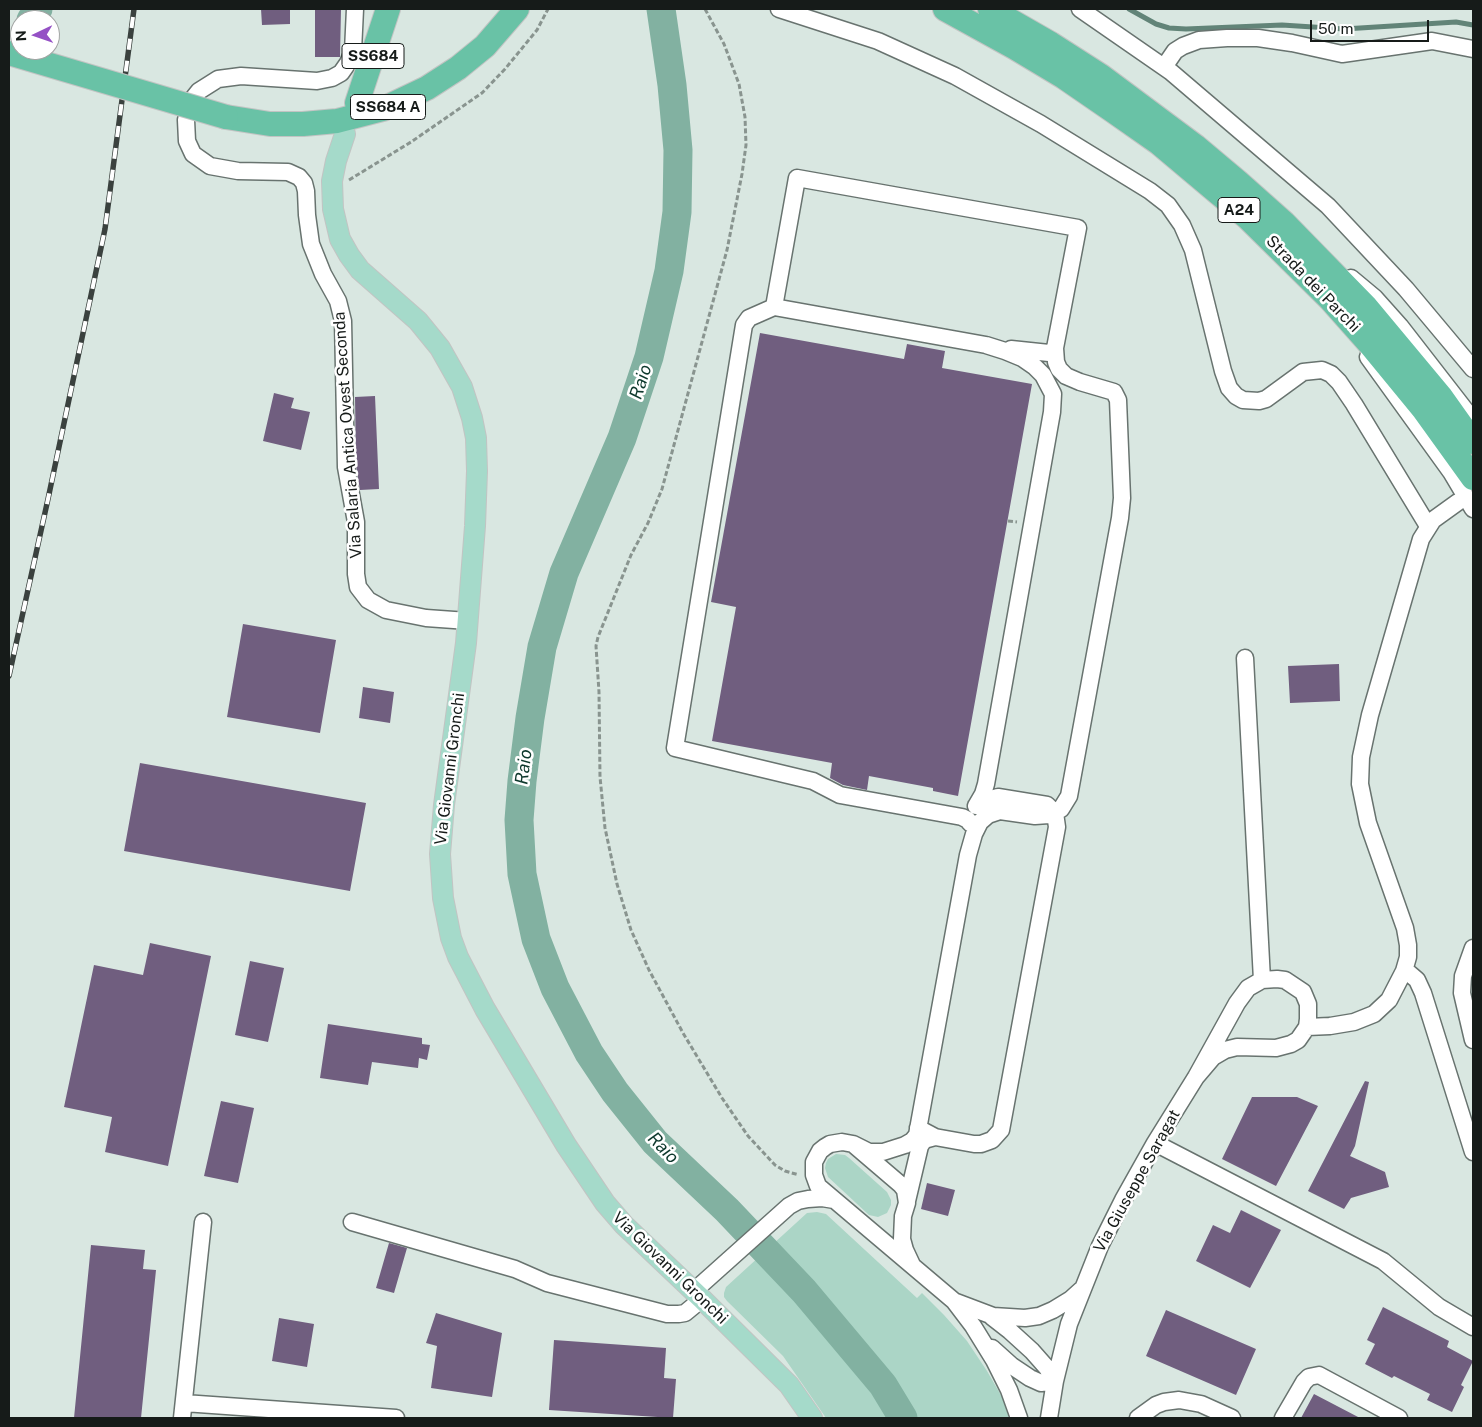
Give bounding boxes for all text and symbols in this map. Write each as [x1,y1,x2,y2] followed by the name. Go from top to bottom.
[10,10,60,60] north arrow
[1312,10,1431,42] scale bar
[1318,20,1353,37] text: 50 m
[13,30,29,42] text: N
[342,44,404,68] road number: SS684
[350,94,426,120] road number: SS684 A
[1218,198,1260,222] road number: A24
[1262,232,1364,336] street label: Strada dei Parchi
[330,311,366,559] street label: Via Salaria Antica Ovest Seconda
[625,362,657,402] water label: Raio
[431,692,469,846] street label: Via Giovanni Gronchi
[511,748,537,786] water label: Raio
[1090,1106,1184,1256] street label: Via Giuseppe Saragat
[643,1128,683,1168] water label: Raio
[608,1208,732,1328] street label: Via Giovanni Gronchi

